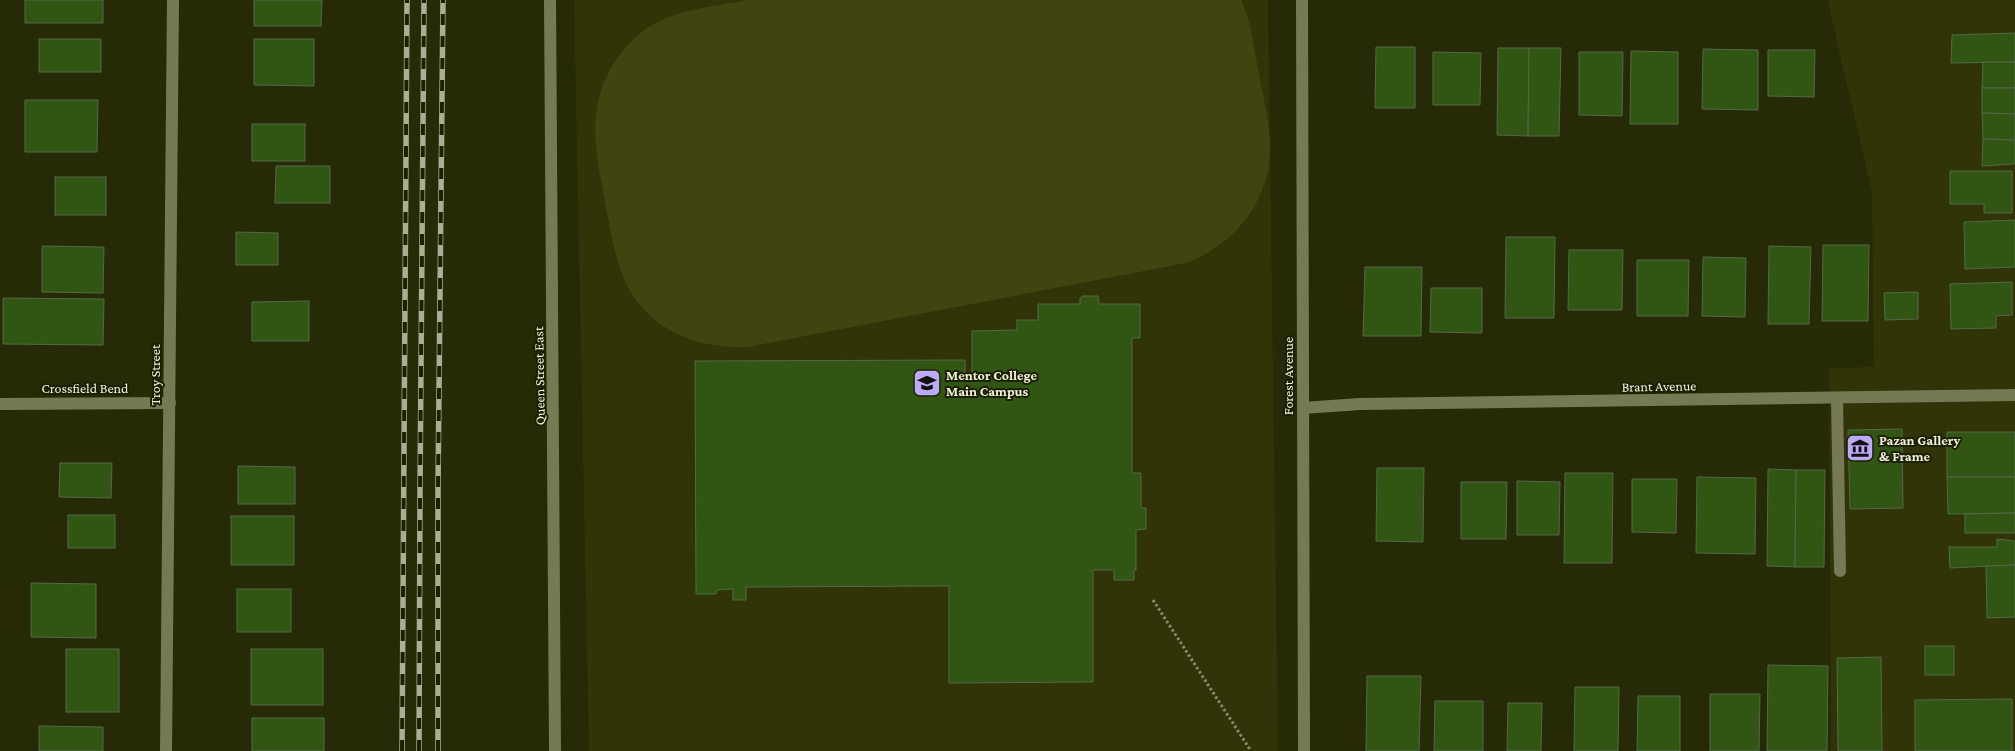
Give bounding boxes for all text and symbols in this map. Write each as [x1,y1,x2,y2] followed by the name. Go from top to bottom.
[530,326,548,426] street label: Queen Street East
[1280,337,1296,415] street label: Forest Avenue
[147,344,163,406] street label: Troy Street
[946,367,1038,399] place label: Mentor College Main Campus
[912,368,942,398] school or university icon: Mentor College Main Campus
[1621,377,1697,395] street label: Brant Avenue
[42,380,129,396] street label: Crossfield Bend
[1879,432,1961,464] place label: Pazan Gallery & Frame
[1845,433,1875,463] museum icon: Pazan Gallery & Frame

